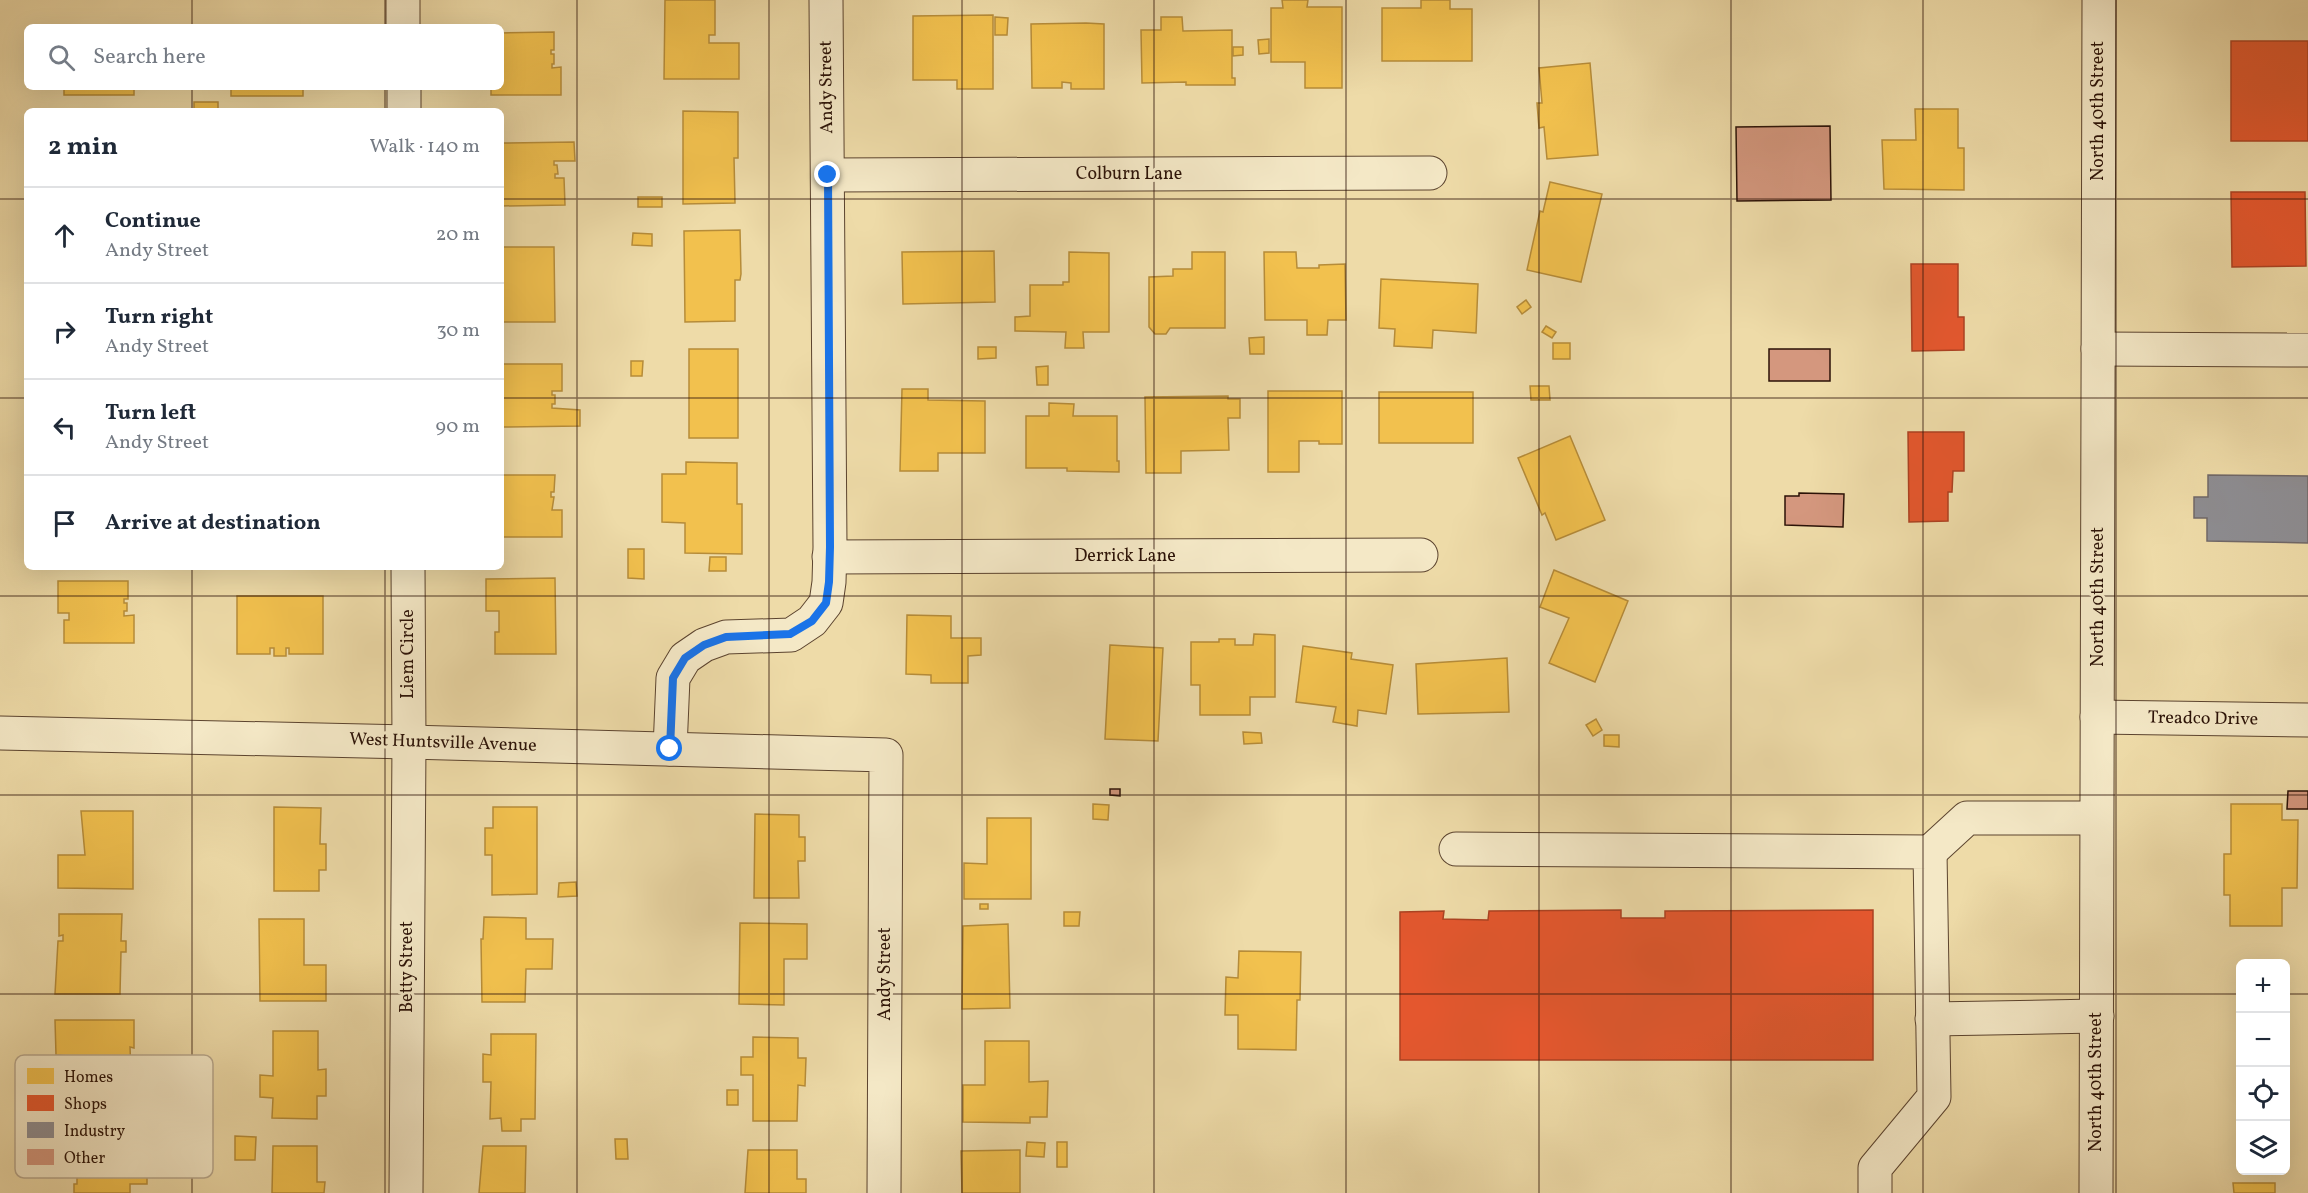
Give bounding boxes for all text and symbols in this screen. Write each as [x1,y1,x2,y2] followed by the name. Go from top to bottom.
[24,24,504,90] search box
[814,40,840,134] street label: Andy Street
[45,41,78,74] icon: search
[2086,41,2111,181] street label: North 40th Street
[93,42,206,73] text: Search here
[48,129,118,165] text: 2 min
[370,133,480,161] text: Walk · 140 m
[814,161,840,187] route end
[1076,162,1182,187] street label: Colburn Lane
[105,206,201,237] text: Continue
[48,219,81,252] icon: ahead
[436,221,480,249] text: 20 m
[105,237,209,265] text: Andy Street
[105,302,213,333] text: Turn right
[48,315,81,348] icon: right
[436,317,480,345] text: 30 m
[105,333,209,361] text: Andy Street
[105,398,196,429] text: Turn left
[48,411,81,444] icon: left
[436,413,480,441] text: 90 m
[105,429,209,457] text: Andy Street
[48,507,81,540] icon: arrive
[105,508,321,539] text: Arrive at destination
[2086,527,2111,667] street label: North 40th Street
[1074,544,1176,569] street label: Derrick Lane
[396,609,421,699] street label: Liem Circle
[2148,706,2258,732] street label: Treadco Drive
[349,727,537,759] street label: West Huntsville Avenue
[656,735,682,761] route start
[395,921,420,1013] street label: Betty Street
[873,927,898,1021] street label: Andy Street
[2236,959,2290,1175] map controls
[2236,959,2290,1013] button: +
[2084,1012,2109,1152] street label: North 40th Street
[2236,1013,2290,1067] button: −
[15,1055,213,1178] legend
[64,1067,113,1089] text: Homes
[2236,1067,2290,1121] button: locate
[64,1094,107,1116] text: Shops
[64,1121,125,1143] text: Industry
[2236,1121,2290,1175] button: layers
[64,1148,105,1170] text: Other

